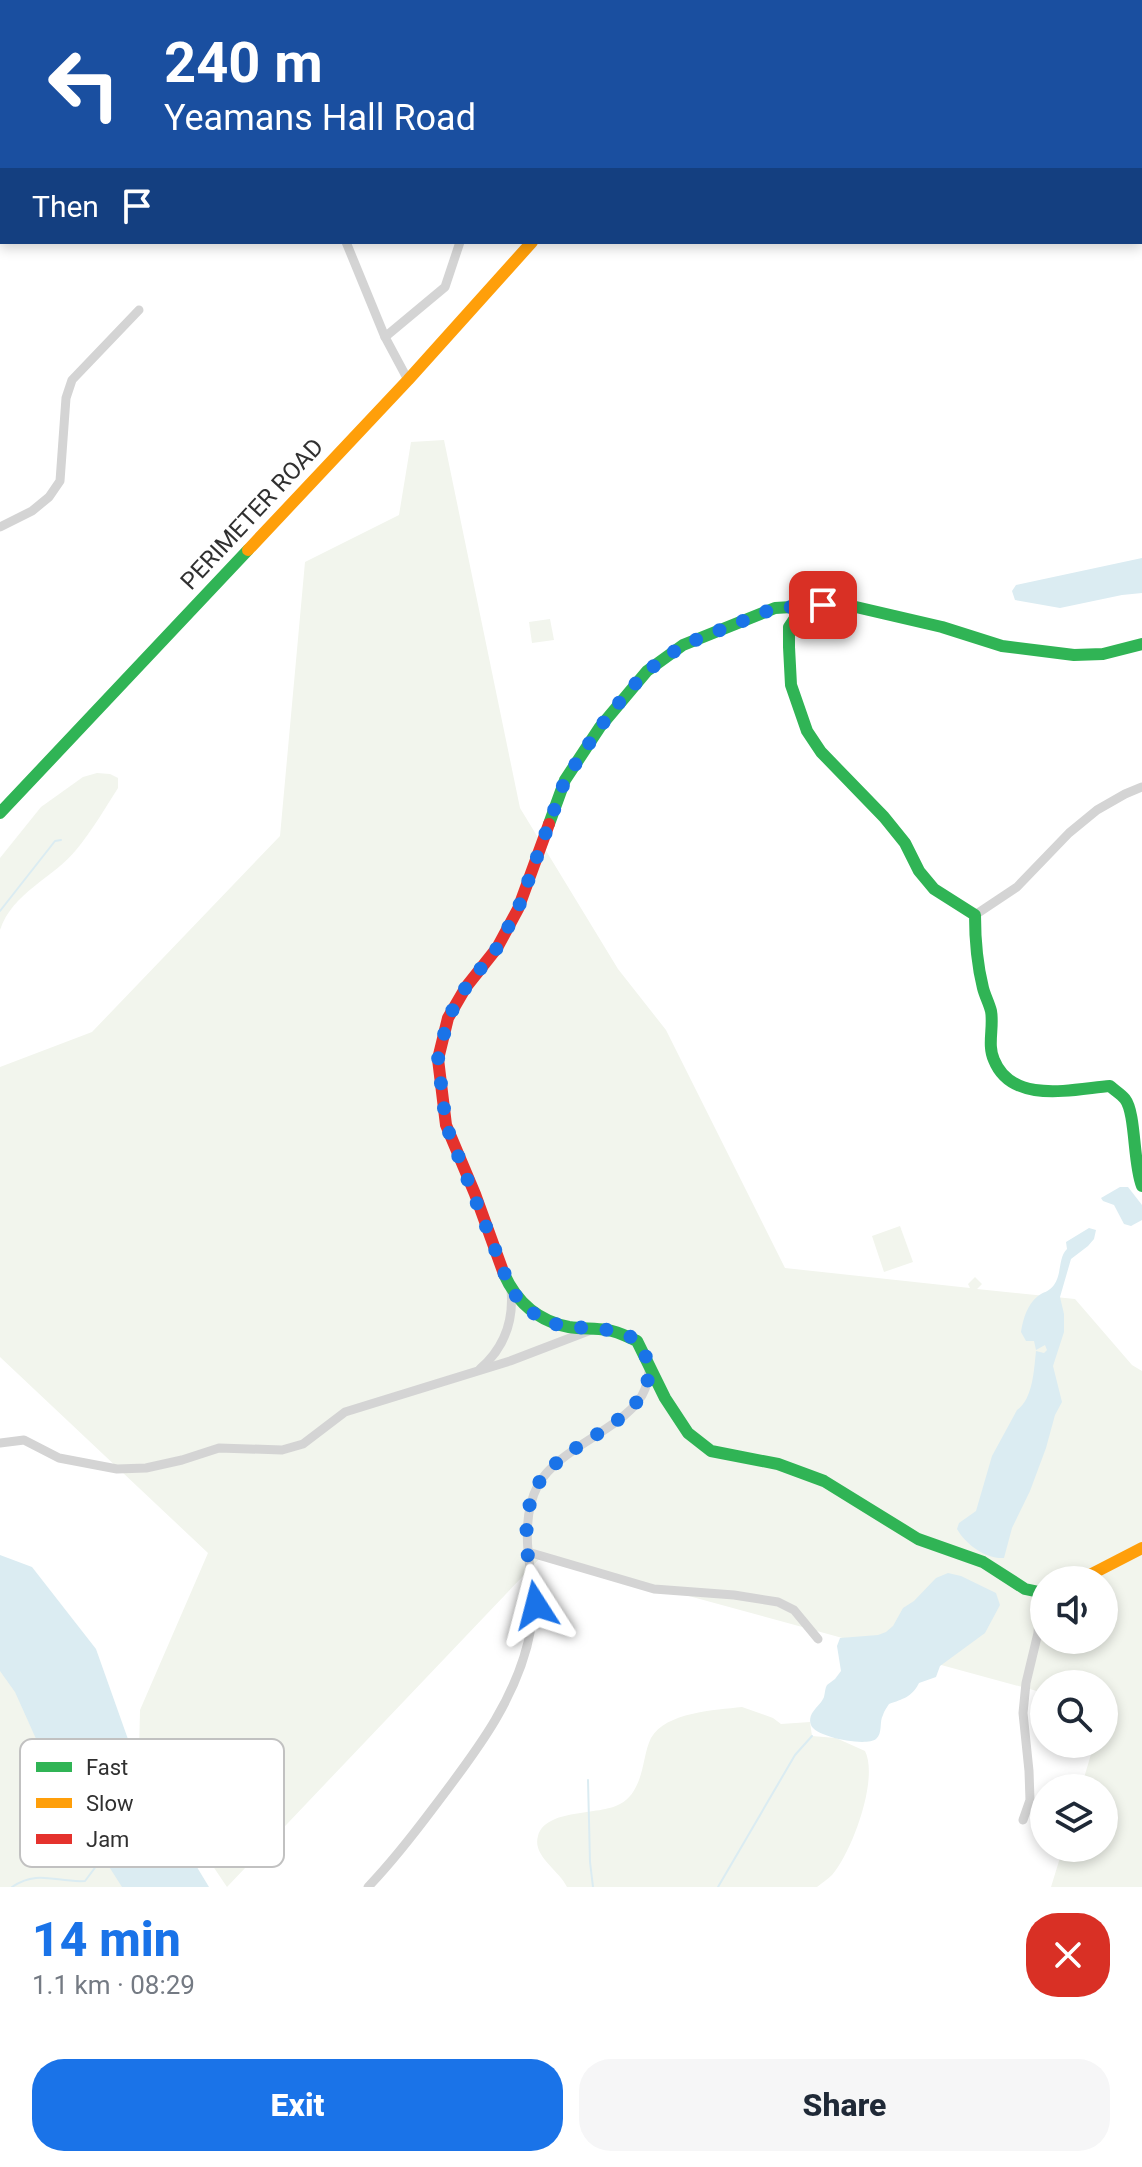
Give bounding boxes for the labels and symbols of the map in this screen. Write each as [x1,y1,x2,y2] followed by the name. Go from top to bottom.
[175,433,329,595] street label: PERIMETER ROAD
[789,571,857,639] pin
[494,1563,578,1647] position arrow
[20,1739,284,1867] legend
[86,1755,128,1780] text: Fast
[86,1791,134,1816] text: Slow
[86,1827,129,1852] text: Jam

